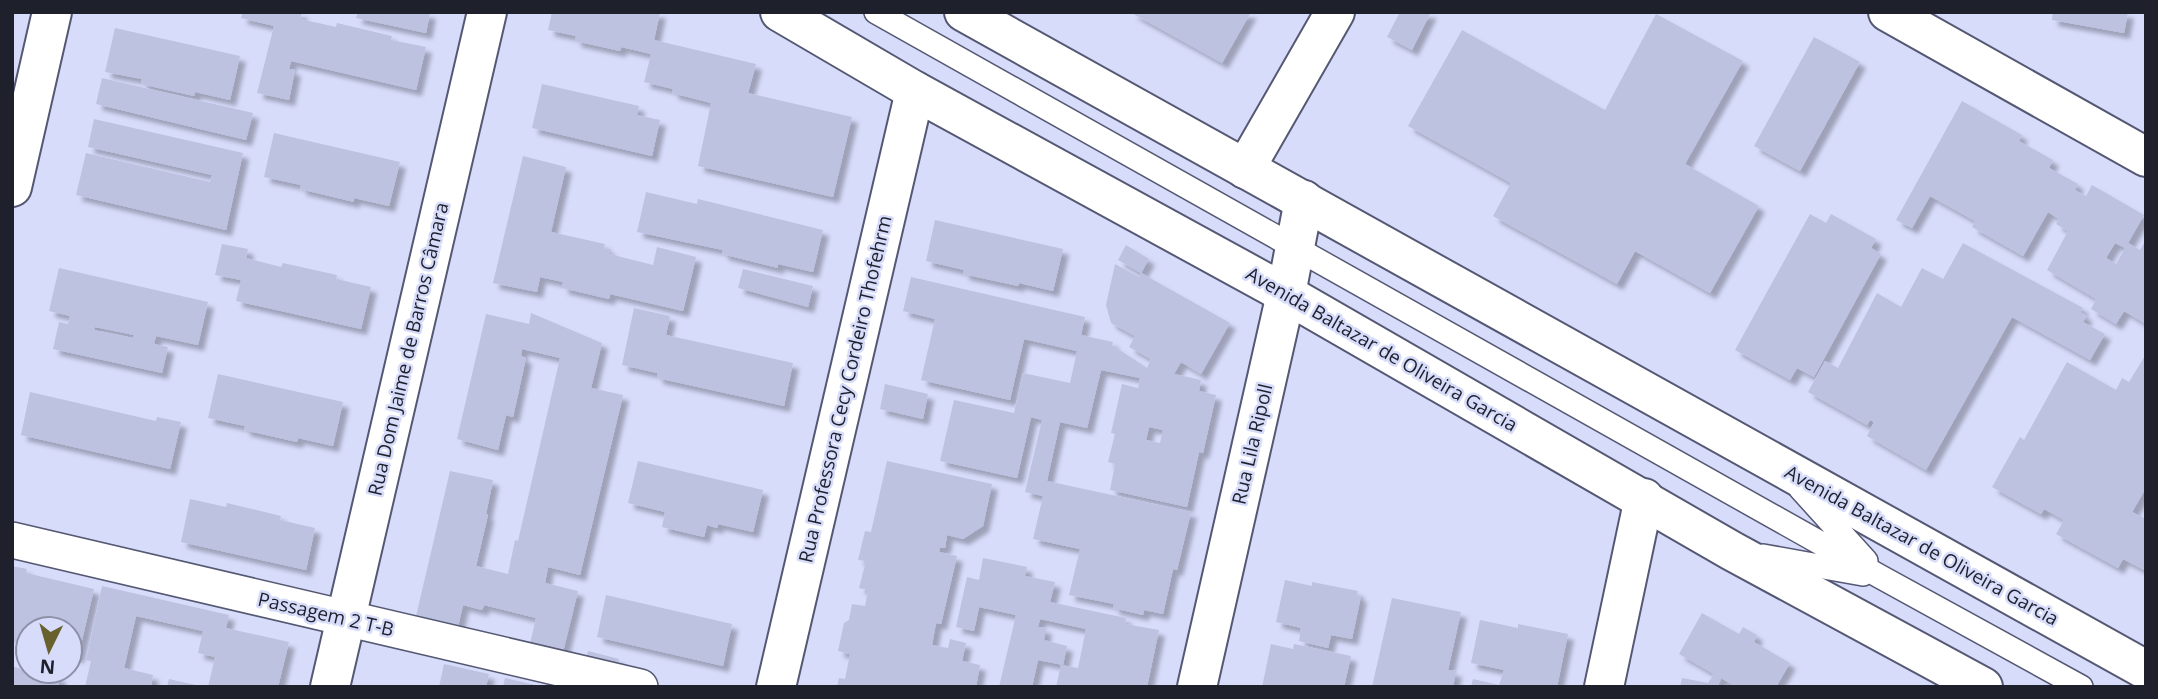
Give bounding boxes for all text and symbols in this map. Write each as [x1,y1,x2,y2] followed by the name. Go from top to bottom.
[362,200,454,498] street label: Rua Dom Jaime de Barros Câmara
[792,213,898,565] street label: Rua Professora Cecy Cordeiro Thofehrm
[1242,260,1522,438] street label: Avenida Baltazar de Oliveira Garcia
[1225,381,1279,507] street label: Rua Lila Ripoll
[1780,459,2064,631] street label: Avenida Baltazar de Oliveira Garcia
[255,586,397,642] street label: Passagem 2 T-B
[14,615,84,685] north arrow
[39,653,56,681] text: N

